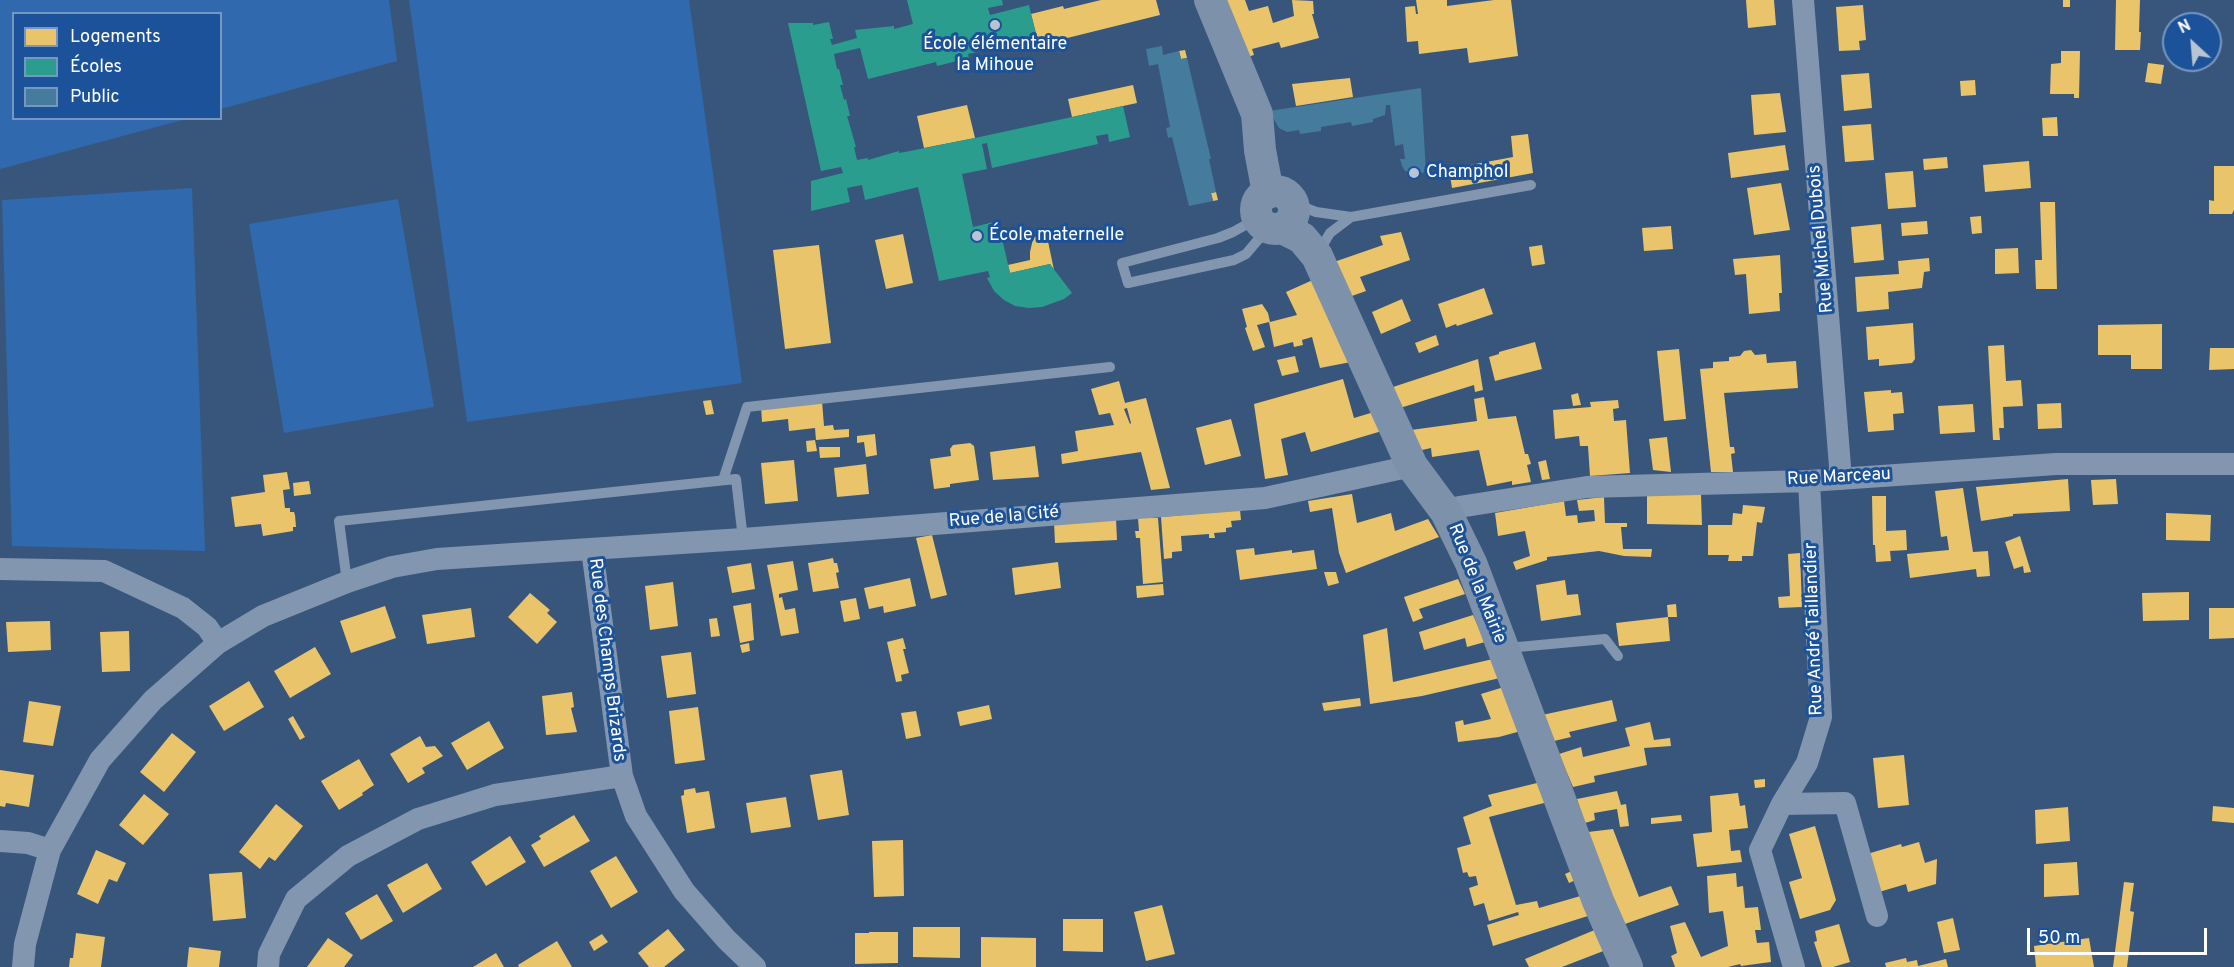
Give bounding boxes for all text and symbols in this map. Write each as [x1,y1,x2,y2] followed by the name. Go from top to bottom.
[12,12,222,120] legend
[2162,12,2222,72] north arrow
[2175,16,2195,39] text: N
[988,18,1002,32] marker: École élémentaire la Mihoue
[70,26,161,49] text: Logements
[923,34,1067,76] place label: École élémentaire la Mihoue
[70,56,122,79] text: Écoles
[70,86,120,109] text: Public
[1426,162,1508,184] place label: Champhol
[1805,164,1839,314] street label: Rue Michel Dubois
[1407,166,1421,180] marker: Champhol
[989,225,1124,247] place label: École maternelle
[970,229,984,243] marker: École maternelle
[1786,464,1892,492] street label: Rue Marceau
[948,502,1060,534] street label: Rue de la Cité
[1442,521,1510,647] street label: Rue de la Mairie
[1801,542,1829,716] street label: Rue André Taillandier
[583,557,629,763] street label: Rue des Champs Brizards
[2030,916,2210,954] scale bar
[2038,927,2080,950] text: 50 m

